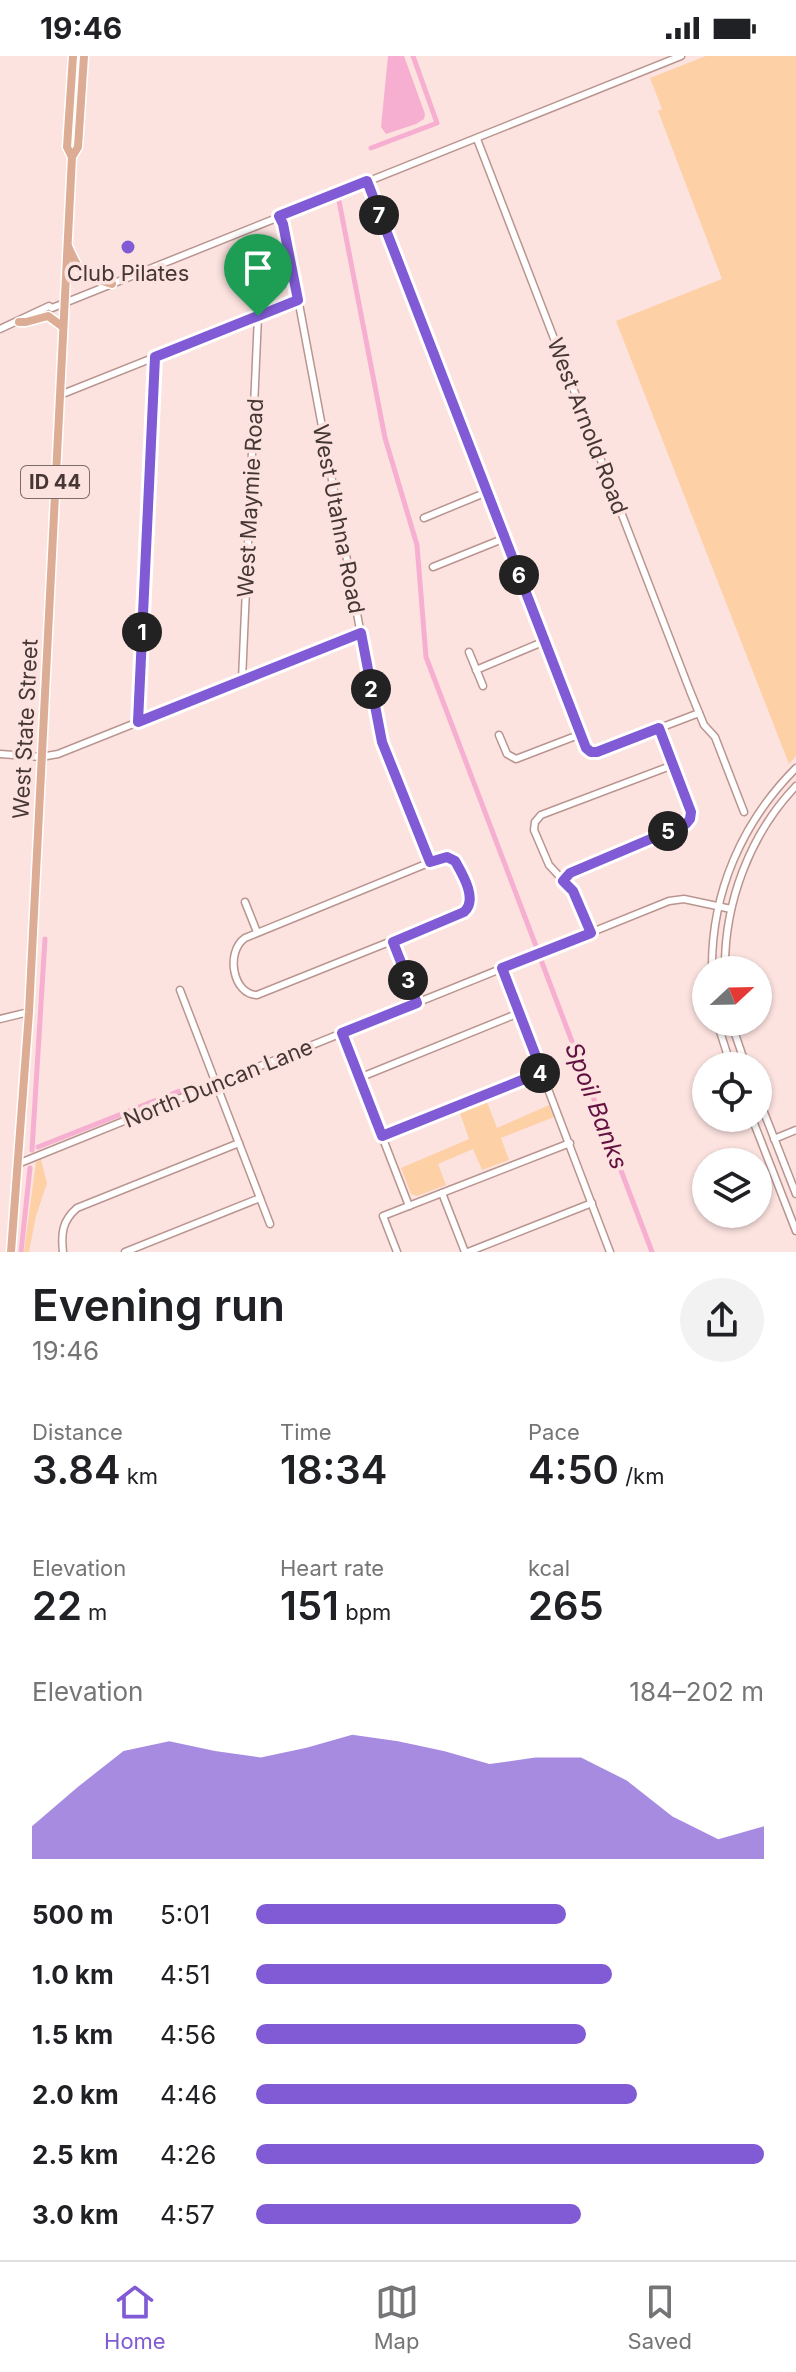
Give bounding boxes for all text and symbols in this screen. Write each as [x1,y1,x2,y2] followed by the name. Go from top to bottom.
[40,10,122,46] text: 19:46
[359,195,399,235] pin: 7
[373,202,385,228] text: 7
[224,234,292,316] pin
[119,238,137,256] marker: Club Pilates
[236,246,280,290] icon: arrive
[67,260,189,286] place label: Club Pilates
[542,334,634,518] street label: West Arnold Road
[232,398,268,598] street label: West Maymie Road
[308,422,370,616] street label: West Utahna Road
[21,466,89,498] road number: ID 44
[499,555,539,595] pin: 6
[512,562,526,588] text: 6
[122,612,162,652] pin: 1
[137,619,147,645] text: 1
[7,638,43,820] street label: West State Street
[351,669,391,709] pin: 2
[364,676,378,702] text: 2
[648,811,688,851] pin: 5
[661,818,675,844] text: 5
[692,956,772,1036] north arrow
[692,956,772,1228] map controls
[388,960,428,1000] pin: 3
[401,967,415,993] text: 3
[120,1033,316,1133] street label: North Duncan Lane
[559,1038,634,1173] water label: Spoil Banks
[692,1052,772,1132] button: locate
[520,1053,560,1093] pin: 4
[533,1060,547,1086] text: 4
[692,1148,772,1228] button: layers
[32,1278,285,1332] text: Evening run
[680,1278,764,1362] button: share
[32,1335,99,1366] text: 19:46
[32,1419,123,1445] text: Distance
[280,1419,332,1445] text: Time
[528,1419,580,1445] text: Pace
[32,1445,121,1494] text: 3.84
[280,1445,387,1494] text: 18:34
[528,1445,619,1494] text: 4:50
[121,1463,158,1489] text: km
[619,1463,664,1489] text: /km
[32,1555,126,1581] text: Elevation
[280,1555,384,1581] text: Heart rate
[528,1555,570,1581] text: kcal
[32,1581,82,1630] text: 22
[280,1581,339,1630] text: 151
[528,1581,604,1630] text: 265
[82,1599,107,1625] text: m
[339,1599,391,1625] text: bpm
[32,1676,143,1707] text: Elevation
[629,1676,764,1707] text: 184–202 m
[32,1899,114,1930] text: 500 m
[160,1899,210,1930] text: 5:01
[32,1959,114,1990] text: 1.0 km
[160,1959,211,1990] text: 4:51
[32,2019,113,2050] text: 1.5 km
[160,2019,216,2050] text: 4:56
[32,2079,119,2110] text: 2.0 km
[160,2079,217,2110] text: 4:46
[32,2139,118,2170] text: 2.5 km
[160,2139,216,2170] text: 4:26
[32,2199,119,2230] text: 3.0 km
[160,2199,215,2230] text: 4:57
[104,2280,166,2354] tab: Home
[374,2280,419,2354] tab: Map
[628,2280,692,2354] tab: Saved

